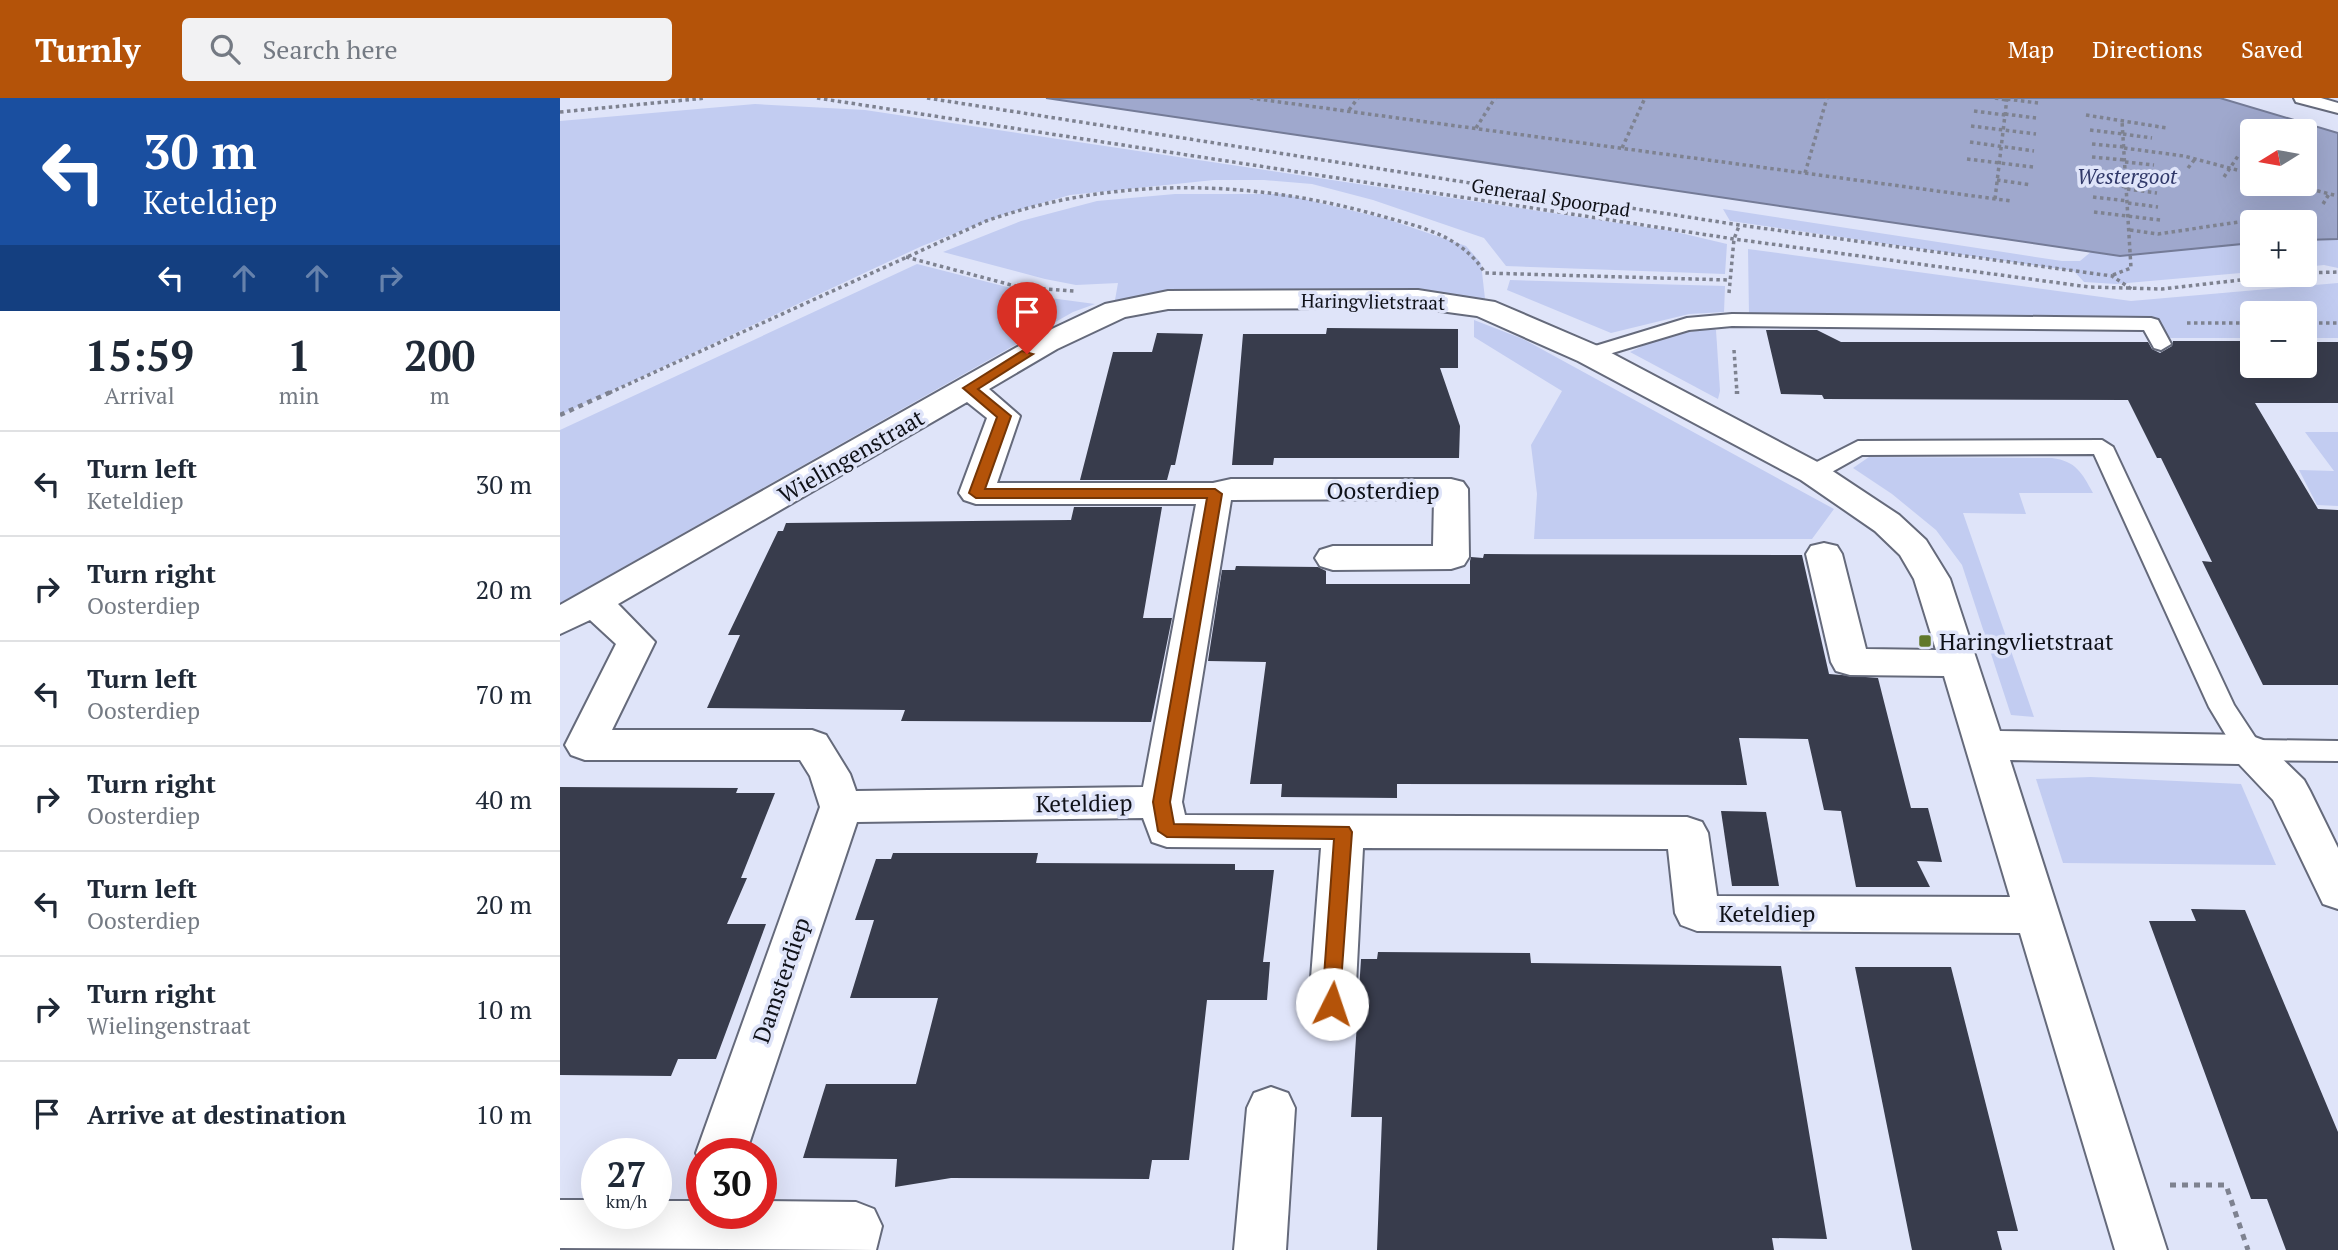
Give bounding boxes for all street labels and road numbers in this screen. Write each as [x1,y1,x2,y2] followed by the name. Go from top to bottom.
[1470,172,1633,222] street label: Generaal Spoorpad
[1301,287,1445,315] street label: Haringvlietstraat
[772,401,930,510] street label: Wielingenstraat
[1327,475,1439,506] street label: Oosterdiep
[1035,787,1133,819] street label: Keteldiep
[1719,898,1815,929] street label: Keteldiep
[745,913,817,1047] street label: Damsterdiep

